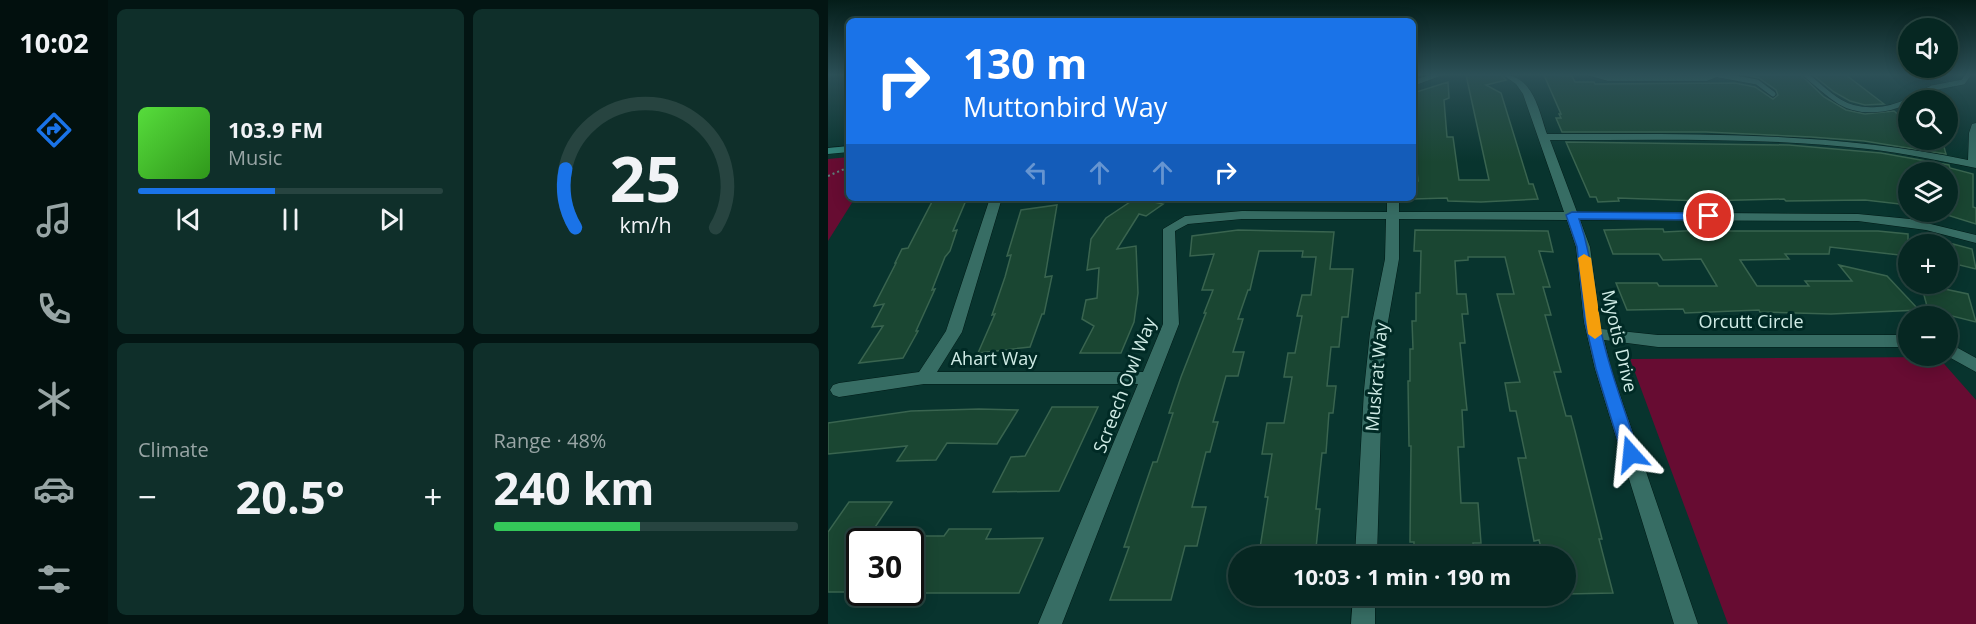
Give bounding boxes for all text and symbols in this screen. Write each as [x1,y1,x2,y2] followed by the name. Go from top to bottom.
[1898,18,1958,366] map controls
[1898,18,1958,78] button: sound
[19,24,89,61] text: 10:02
[963,34,1087,91] text: 130 m
[864,42,942,120] icon: right
[963,88,1167,125] text: Muttonbird Way
[1898,90,1958,150] button: search
[33,109,75,151] icon: directions
[228,114,323,144] text: 103.9 FM
[610,136,681,221] text: 25
[228,144,282,171] text: Music
[1020,156,1053,189] icon: left
[1083,156,1116,189] icon: ahead
[1146,156,1179,189] icon: ahead
[1209,156,1242,189] icon: right
[1898,162,1958,222] button: layers
[1683,190,1734,241] pin
[33,199,75,241] icon: music
[1692,199,1725,232] icon: arrive
[172,203,205,236] icon: previous
[274,203,307,236] icon: pause
[375,203,408,236] icon: next
[620,211,672,240] text: km/h
[1898,234,1958,294] button: +
[1597,287,1643,395] street label: Myotis Drive
[33,288,75,330] icon: phone
[1898,306,1958,366] button: −
[1698,309,1804,333] street label: Orcutt Circle
[1087,313,1161,456] street label: Screech Owl Way
[1359,321,1393,433] street label: Muskrat Way
[951,346,1038,370] street label: Ahart Way
[33,378,75,420] icon: climate
[1599,422,1663,486] position arrow
[494,427,606,454] text: Range · 48%
[138,436,209,463] text: Climate
[494,457,654,518] text: 240 km
[236,466,345,527] text: 20.5°
[33,468,75,510] icon: car
[138,474,157,519] text: −
[424,474,442,519] text: +
[846,528,924,606] speed limit sign: 30
[33,558,75,600] icon: filters
[1293,561,1511,591] text: 10:03 · 1 min · 190 m

